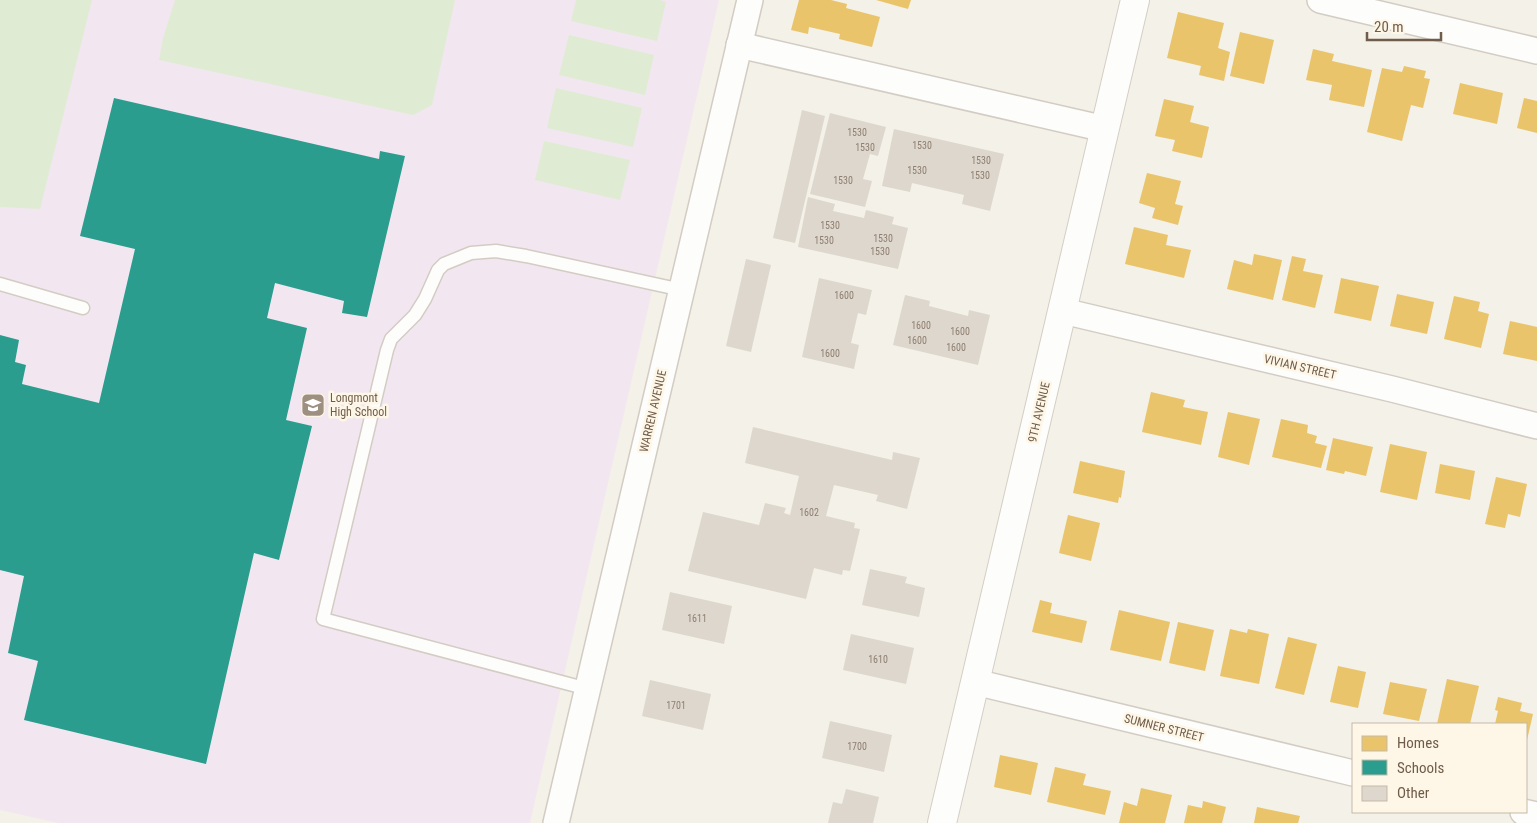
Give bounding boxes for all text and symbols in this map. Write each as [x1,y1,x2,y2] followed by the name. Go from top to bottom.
[1367,10,1441,42] scale bar
[1374,18,1404,36] text: 20 m
[847,127,867,138] house number: 1530
[912,140,932,151] house number: 1530
[855,142,875,153] house number: 1530
[971,155,991,166] house number: 1530
[907,165,927,176] house number: 1530
[970,170,990,181] house number: 1530
[833,175,853,186] house number: 1530
[820,220,840,231] house number: 1530
[873,233,893,244] house number: 1530
[814,235,834,246] house number: 1530
[870,246,890,257] house number: 1530
[834,290,854,301] house number: 1600
[911,320,931,331] house number: 1600
[950,326,970,337] house number: 1600
[907,335,927,346] house number: 1600
[946,342,966,353] house number: 1600
[820,348,840,359] house number: 1600
[1262,352,1338,382] street label: VIVIAN STREET
[637,369,669,453] street label: WARREN AVENUE
[1025,380,1053,444] street label: 9TH AVENUE
[330,391,387,419] place label: Longmont High School
[300,392,326,418] school or university icon: Longmont High School
[799,507,819,518] house number: 1602
[687,613,707,624] house number: 1611
[868,654,888,665] house number: 1610
[666,700,686,711] house number: 1701
[1123,711,1205,745] street label: SUMNER STREET
[1352,723,1527,813] legend
[1397,734,1439,752] text: Homes
[847,741,867,752] house number: 1700
[1397,759,1444,777] text: Schools
[1397,784,1430,802] text: Other

